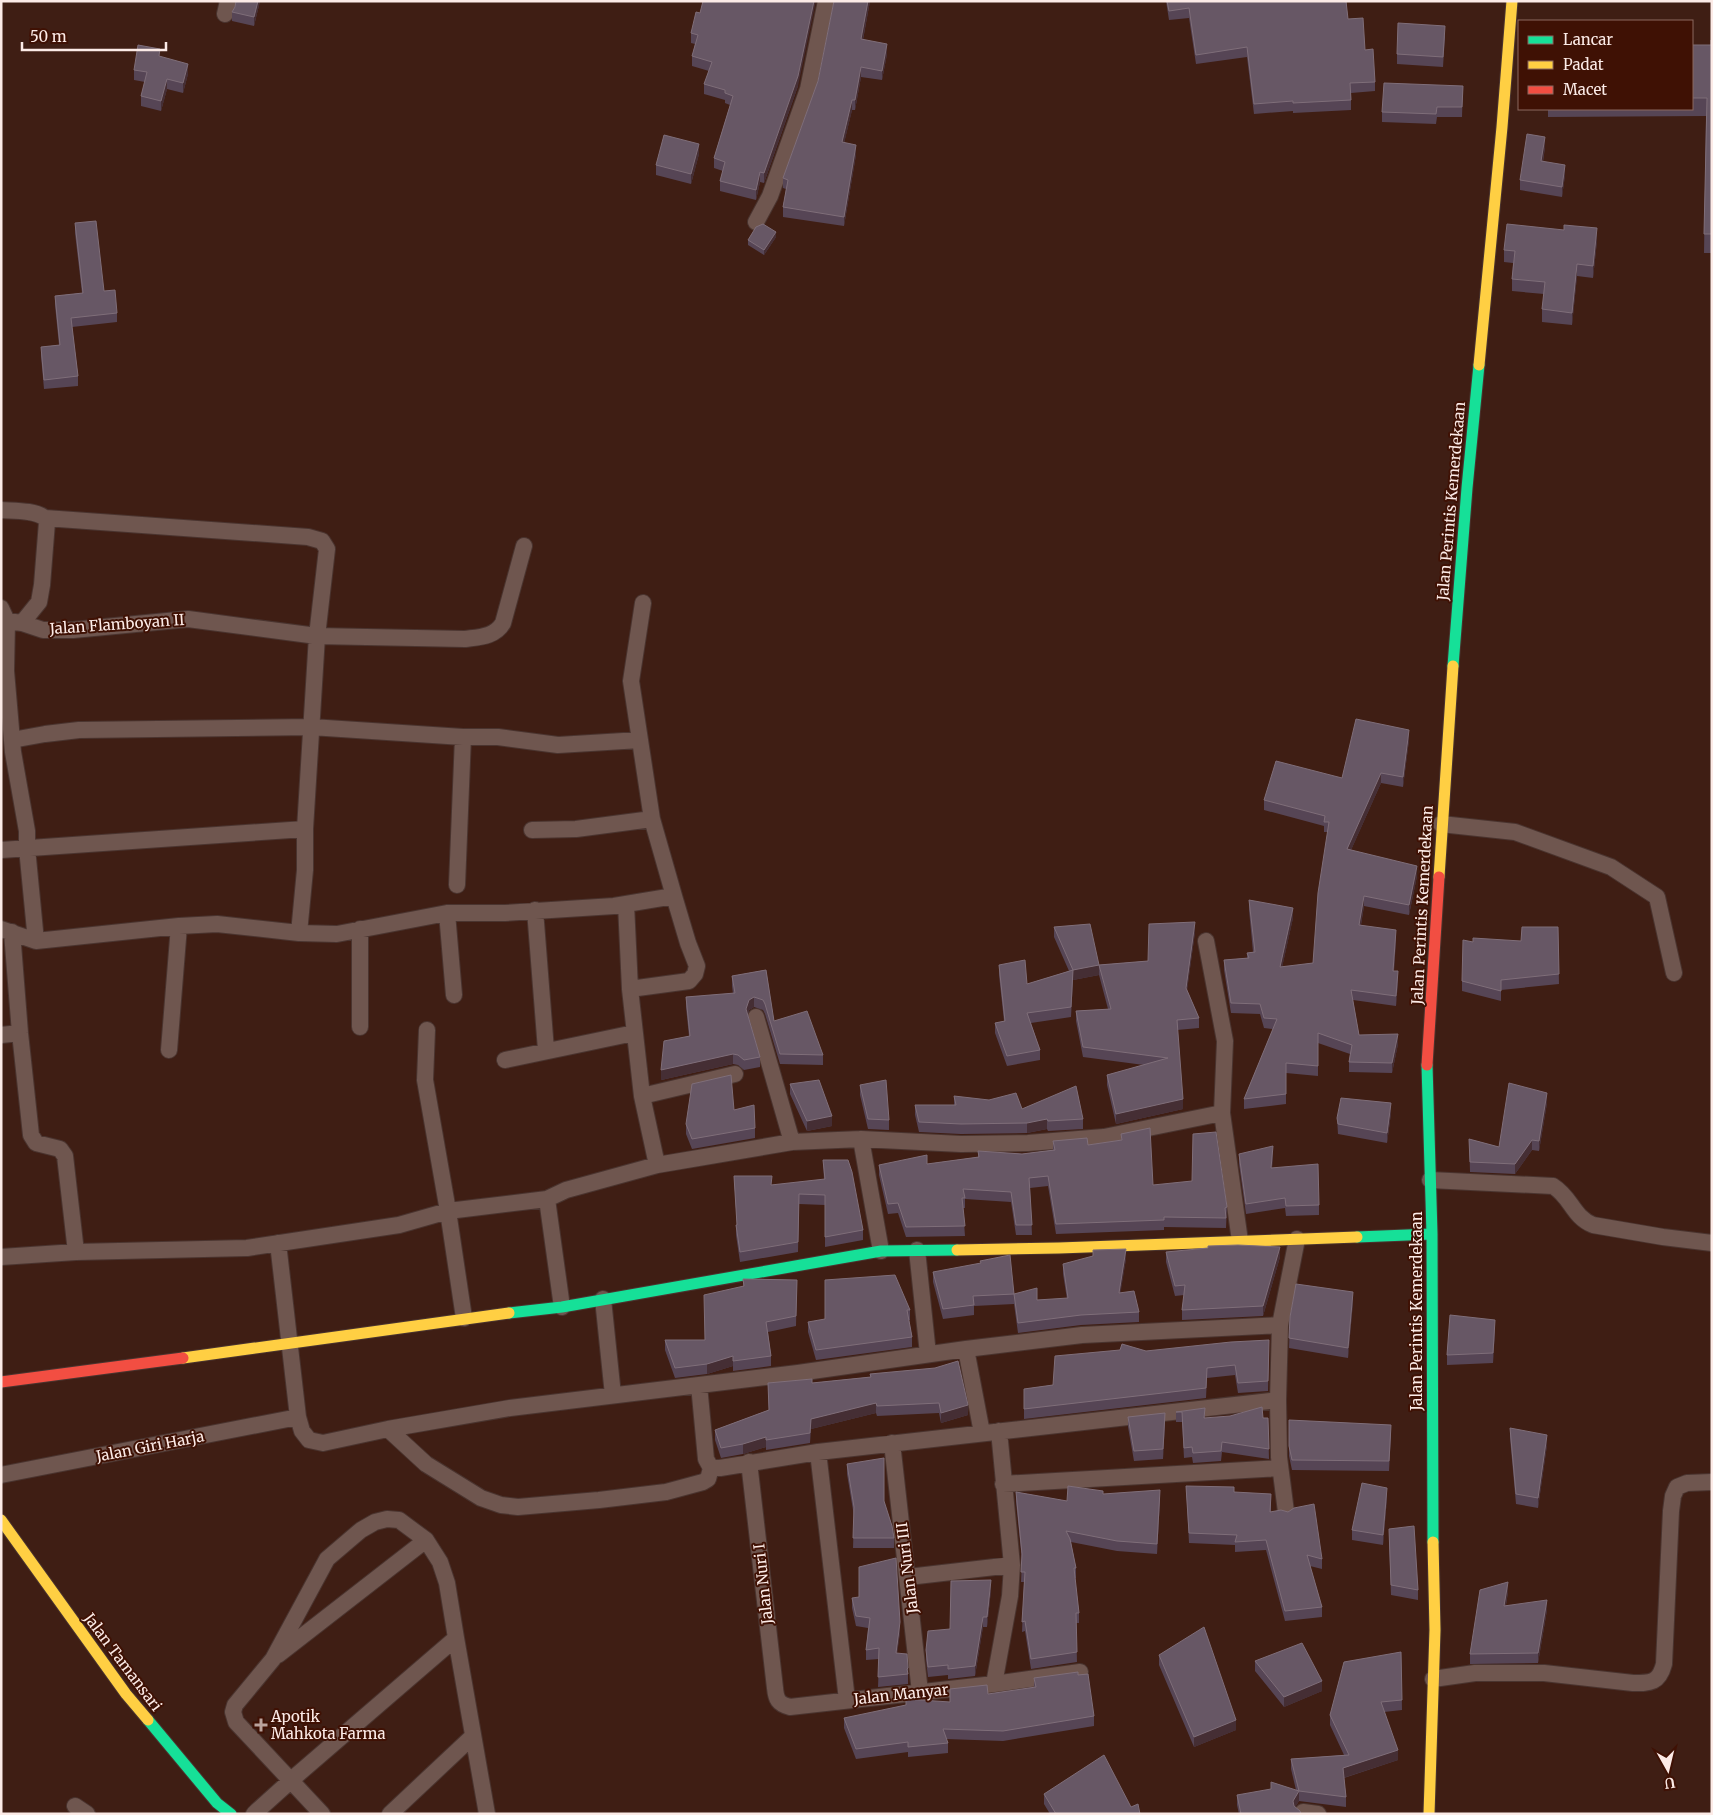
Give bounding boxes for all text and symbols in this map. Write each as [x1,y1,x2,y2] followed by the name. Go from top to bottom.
[22,20,166,52] scale bar
[1518,20,1693,110] legend
[30,27,67,46] text: 50 m
[1563,30,1613,49] text: Lancar
[1563,55,1604,74] text: Padat
[1563,80,1607,99] text: Macet
[1433,401,1469,602] street label: Jalan Perintis Kemerdekaan
[48,610,185,638] street label: Jalan Flamboyan II
[1407,805,1437,1006] street label: Jalan Perintis Kemerdekaan
[1407,1211,1426,1412] street label: Jalan Perintis Kemerdekaan
[93,1426,206,1466] street label: Jalan Giri Harja
[892,1521,922,1616] street label: Jalan Nuri III
[749,1543,777,1626] street label: Jalan Nuri I
[79,1608,166,1715] street label: Jalan Tamansari
[852,1680,950,1709] street label: Jalan Manyar
[270,1707,385,1743] place label: Apotik Mahkota Farma
[255,1719,267,1731] marker: Apotik Mahkota Farma
[1643,1745,1693,1795] north arrow
[1663,1773,1676,1793] text: U

